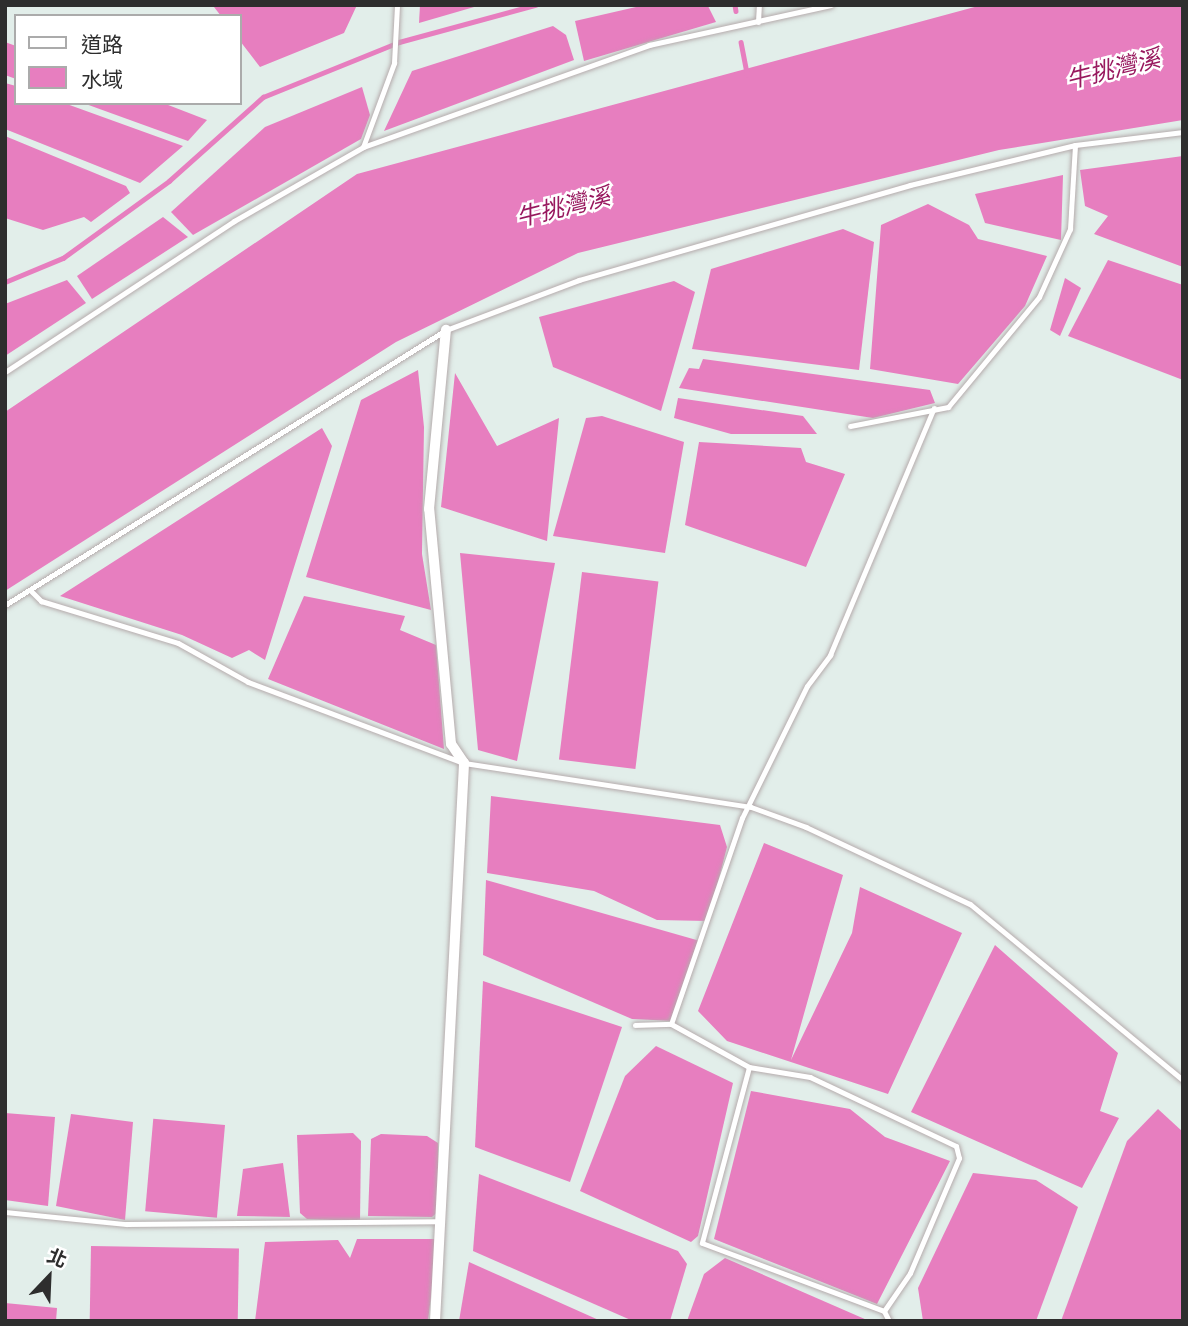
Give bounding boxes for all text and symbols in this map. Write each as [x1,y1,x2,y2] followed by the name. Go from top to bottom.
[14,14,242,105] legend
[81,31,123,58] text: 道路
[1063,43,1163,95] water label: 牛挑灣溪
[81,66,123,93] text: 水域
[513,181,613,233] water label: 牛挑灣溪
[14,1242,84,1312] north arrow
[44,1243,71,1272] text: 北

